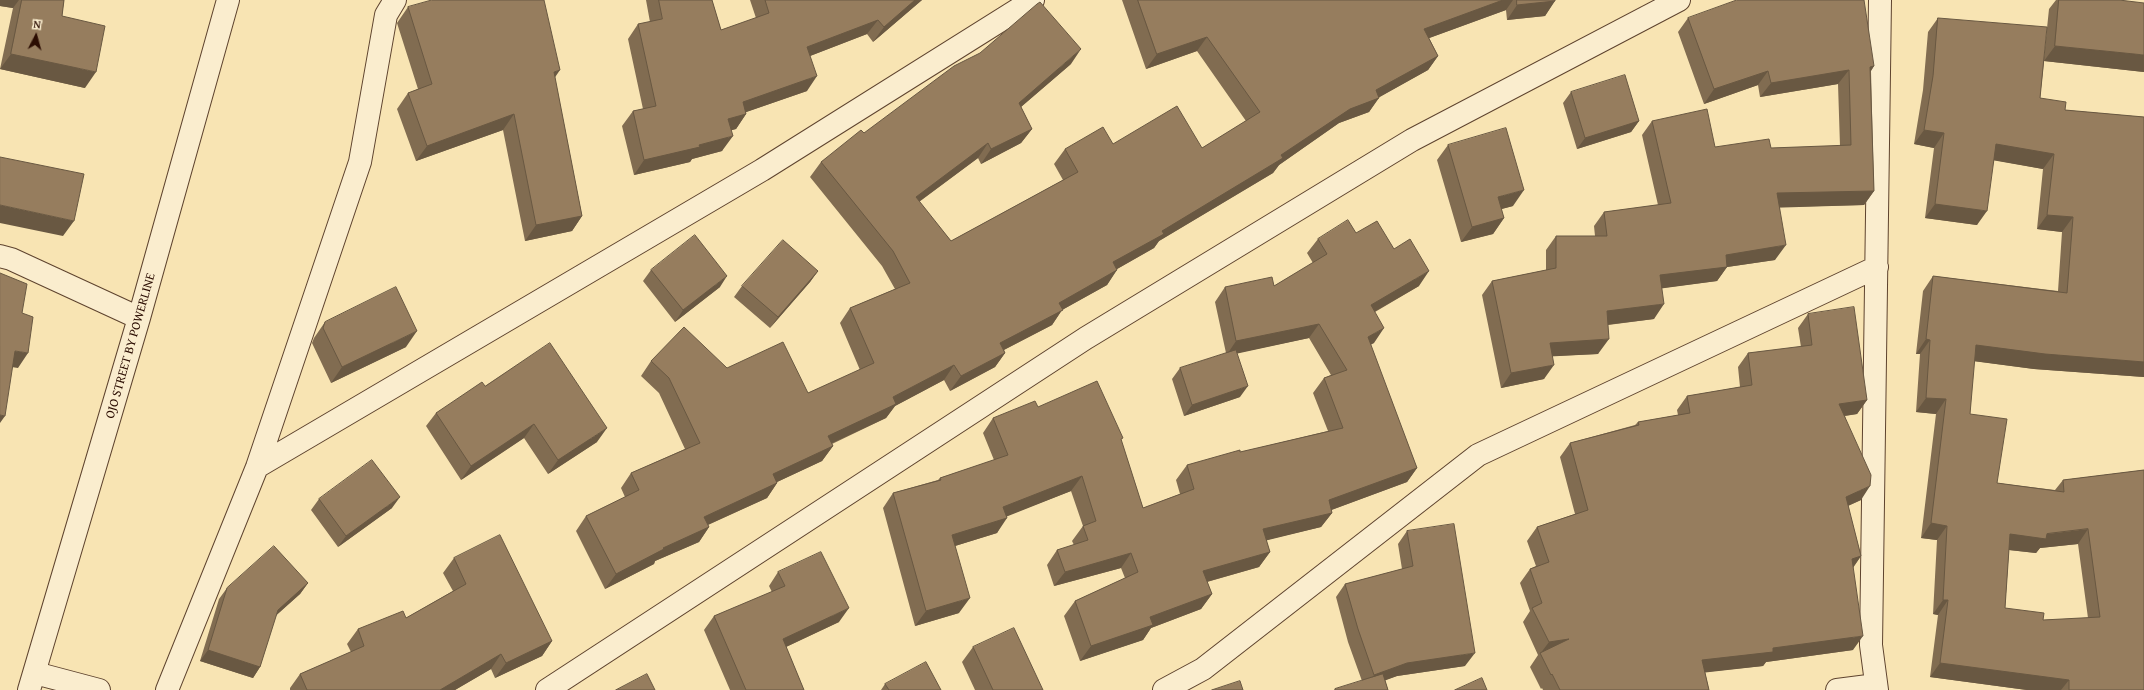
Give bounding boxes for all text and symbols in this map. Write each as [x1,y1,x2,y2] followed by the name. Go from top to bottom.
[16,16,56,56] north arrow
[33,16,42,32] text: N
[103,271,159,421] street label: OJO STREET BY POWERLINE

